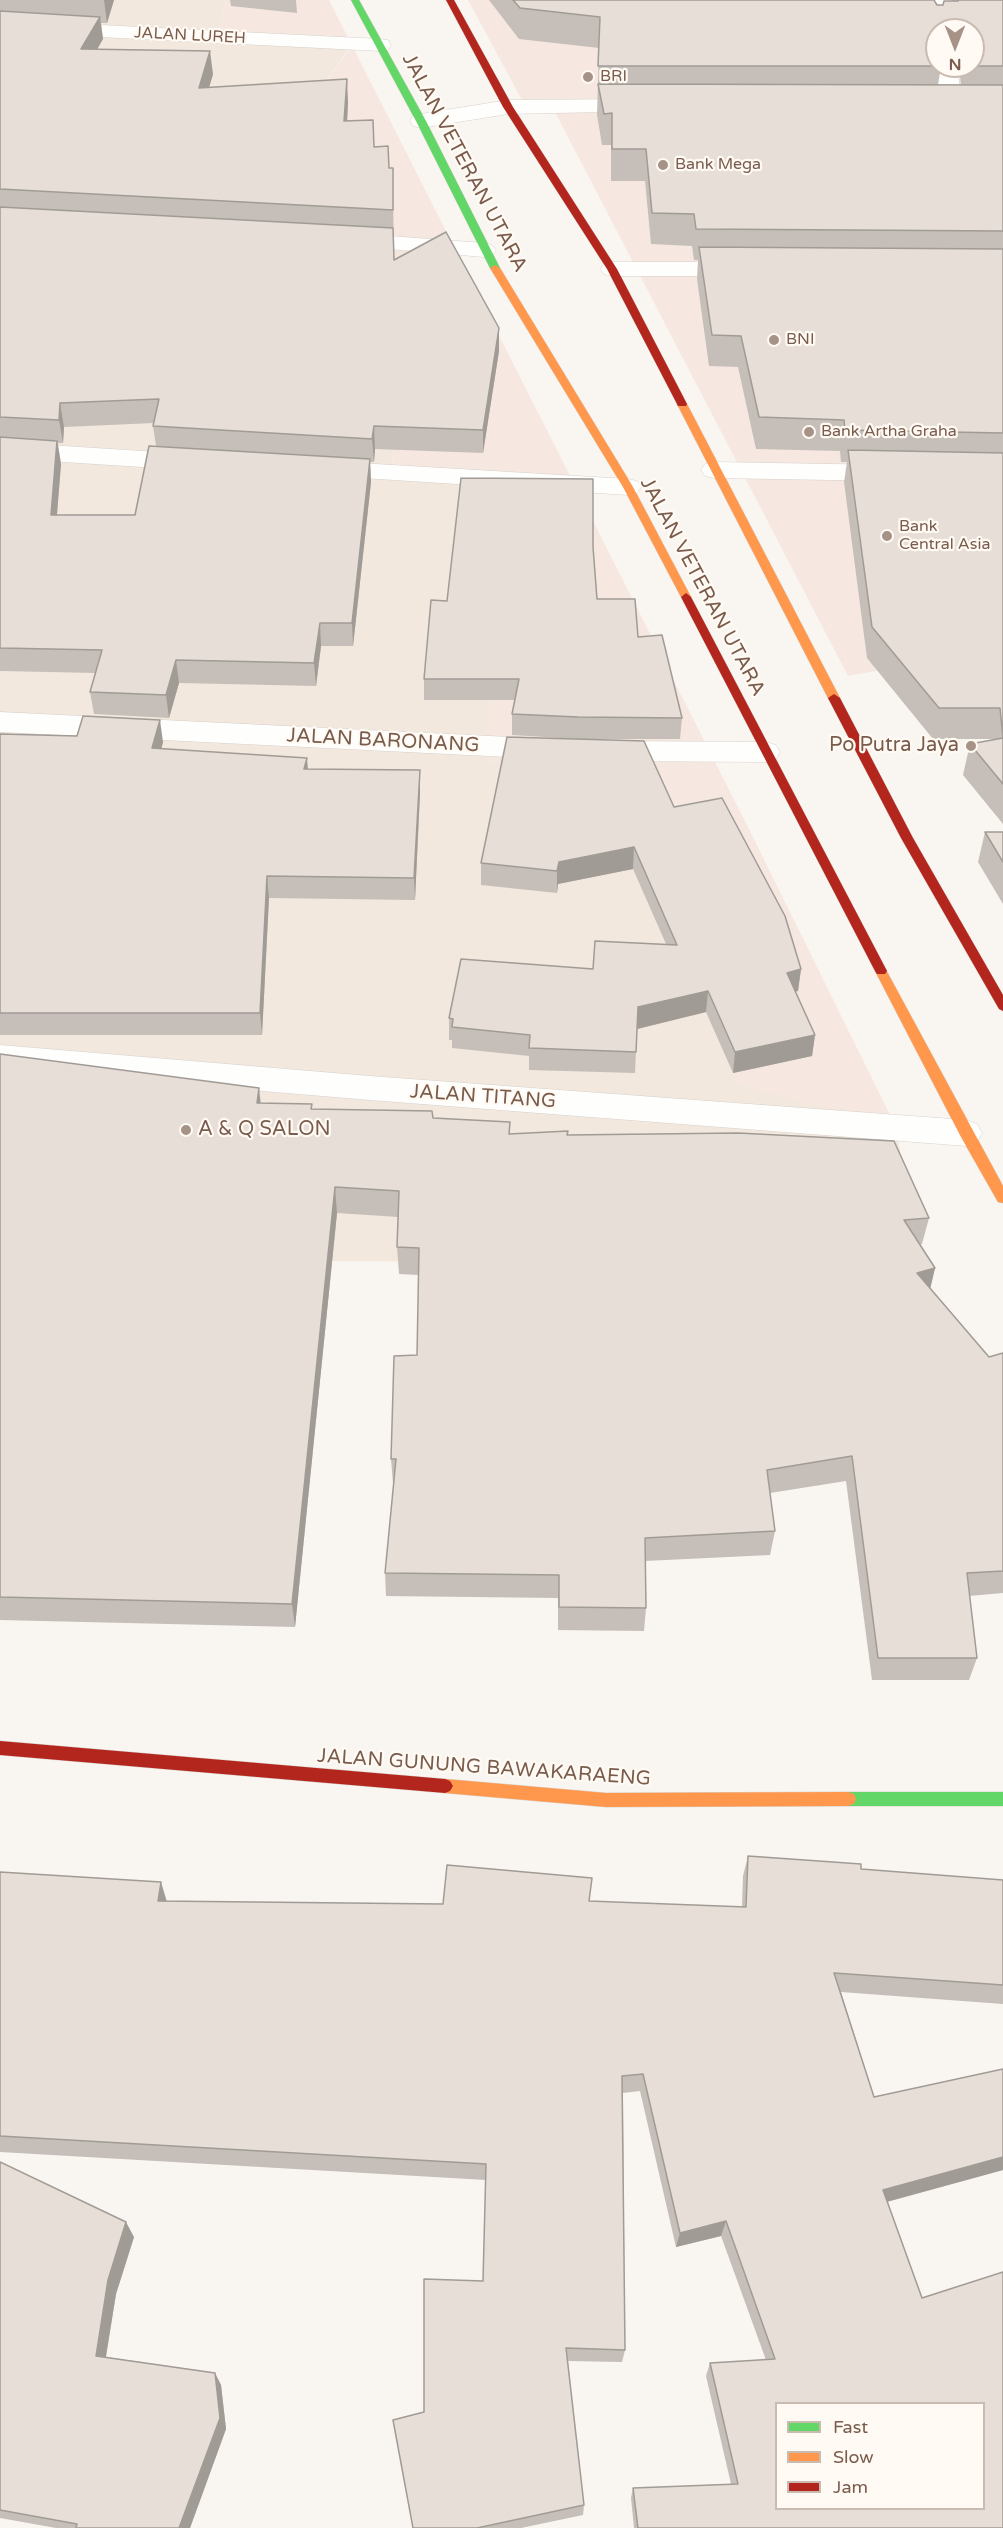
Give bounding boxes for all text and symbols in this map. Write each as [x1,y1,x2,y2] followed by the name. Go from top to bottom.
[925,18,985,78] north arrow
[134,23,246,49] street label: JALAN LUREH
[396,50,532,276] street label: JALAN VETERAN UTARA
[949,54,961,74] text: N
[600,67,627,87] place label: BRI
[581,70,595,84] marker: BRI
[675,155,761,175] place label: Bank Mega
[656,158,670,172] marker: Bank Mega
[786,330,814,350] place label: BNI
[767,333,781,347] marker: BNI
[821,422,957,442] place label: Bank Artha Graha
[802,425,816,439] marker: Bank Artha Graha
[634,474,770,700] street label: JALAN VETERAN UTARA
[899,517,990,555] place label: Bank Central Asia
[880,529,894,543] marker: Bank Central Asia
[286,724,480,758] street label: JALAN BARONANG
[829,734,959,758] place label: Po Putra Jaya
[964,739,978,753] marker: Po Putra Jaya
[409,1080,557,1114] street label: JALAN TITANG
[198,1118,330,1142] place label: A & Q SALON
[179,1123,193,1137] marker: A & Q SALON
[316,1744,652,1792] street label: JALAN GUNUNG BAWAKARAENG
[775,2402,985,2510] legend
[833,2416,868,2438] text: Fast
[833,2446,874,2468] text: Slow
[833,2476,868,2498] text: Jam

